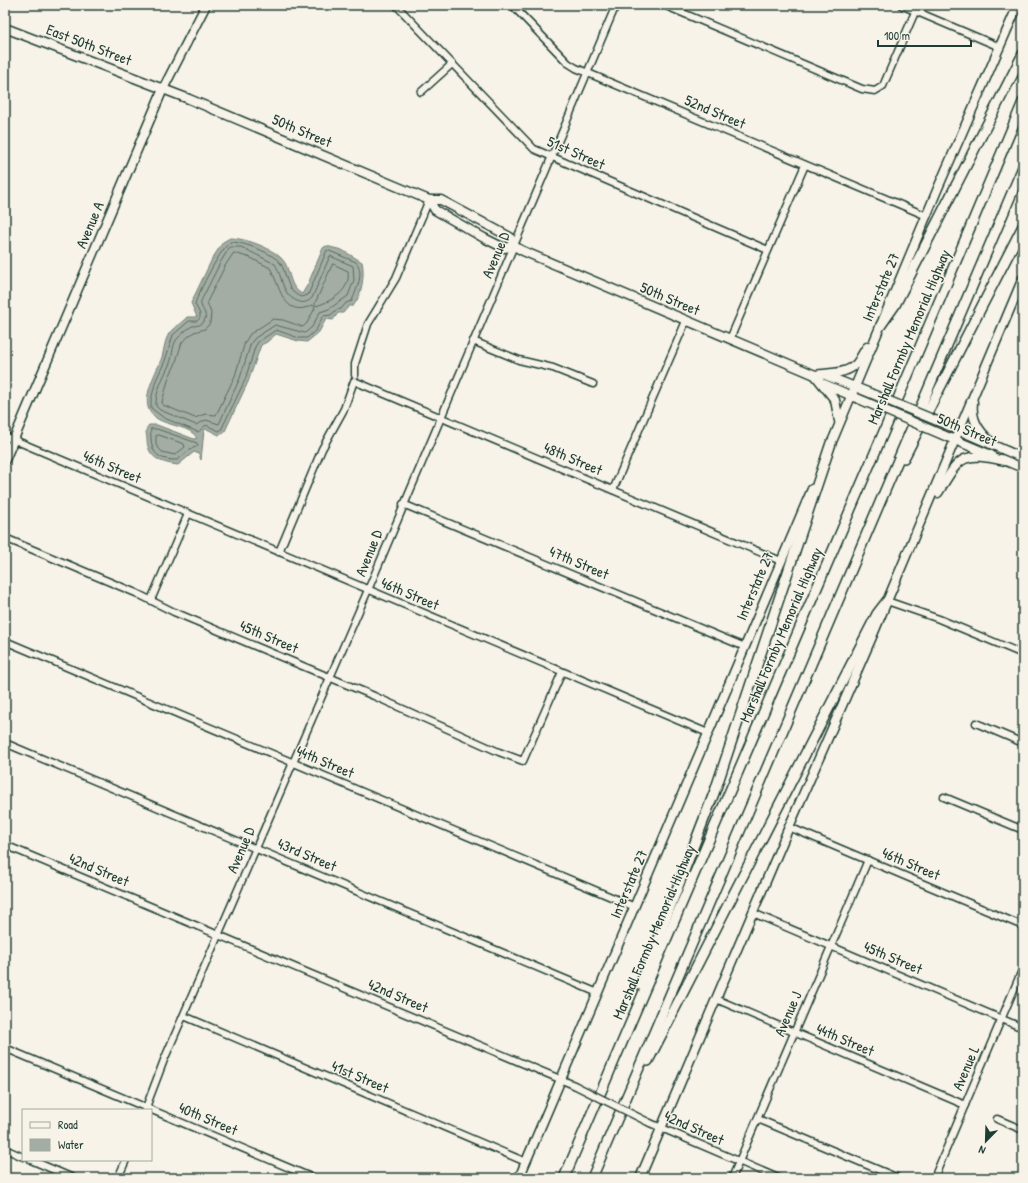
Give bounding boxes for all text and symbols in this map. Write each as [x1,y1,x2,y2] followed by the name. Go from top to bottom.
[44,19,136,71] street label: East 50th Street
[878,22,971,48] scale bar
[884,27,910,44] text: 100 m
[681,89,750,134] street label: 52nd Street
[269,109,336,153] street label: 50th Street
[544,131,609,175] street label: 51st Street
[70,198,109,251] street label: Avenue A
[476,228,515,281] street label: Avenue D
[862,246,955,428] street label: Marshall Formby Memorial Highway
[857,249,904,325] street label: Interstate 27
[637,277,704,321] street label: 50th Street
[934,408,1001,452] street label: 50th Street
[541,437,607,481] street label: 48th Street
[80,445,145,489] street label: 46th Street
[350,526,388,579] street label: Avenue D
[546,541,613,585] street label: 47th Street
[734,544,827,726] street label: Marshall Formby Memorial Highway
[731,548,778,624] street label: Interstate 27
[378,572,443,616] street label: 46th Street
[237,615,303,659] street label: 45th Street
[293,740,358,783] street label: 44th Street
[221,823,260,876] street label: Avenue D
[274,833,341,877] street label: 43rd Street
[607,841,700,1023] street label: Marshall Formby Memorial Highway
[879,842,944,886] street label: 46th Street
[605,846,652,922] street label: Interstate 27
[66,847,133,892] street label: 42nd Street
[861,936,927,980] street label: 45th Street
[365,973,432,1018] street label: 42nd Street
[769,988,807,1040] street label: Avenue J
[813,1018,878,1061] street label: 44th Street
[947,1042,985,1094] street label: Avenue L
[328,1055,393,1098] street label: 41st Street
[175,1097,242,1141] street label: 40th Street
[661,1105,728,1150] street label: 42nd Street
[22,1109,152,1161] legend
[58,1116,78,1133] text: Road
[966,1121,1006,1161] north arrow
[58,1136,84,1153] text: Water
[977,1143,988,1158] text: N

